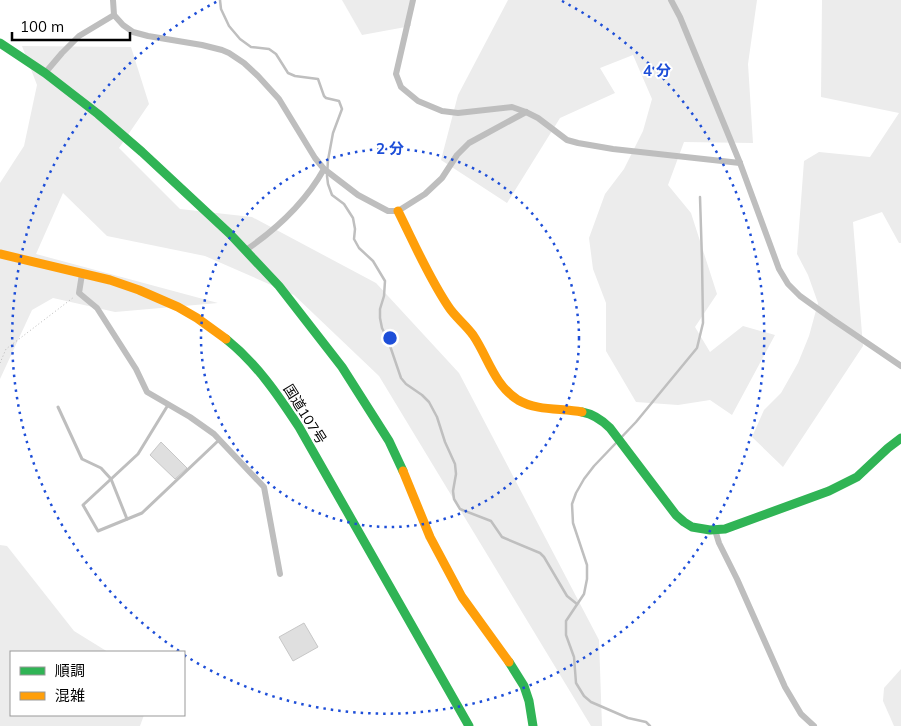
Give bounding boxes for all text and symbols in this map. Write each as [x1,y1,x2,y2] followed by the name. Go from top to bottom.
[12,10,130,42] scale bar
[20,17,64,36] text: 100 m
[643,61,671,80] text: 4 分
[376,139,404,158] text: 2 分
[381,329,399,347] centre of rings
[280,381,330,447] street label: 国道107号
[10,651,185,716] legend
[55,661,85,680] text: 順調
[55,686,85,705] text: 混雑

